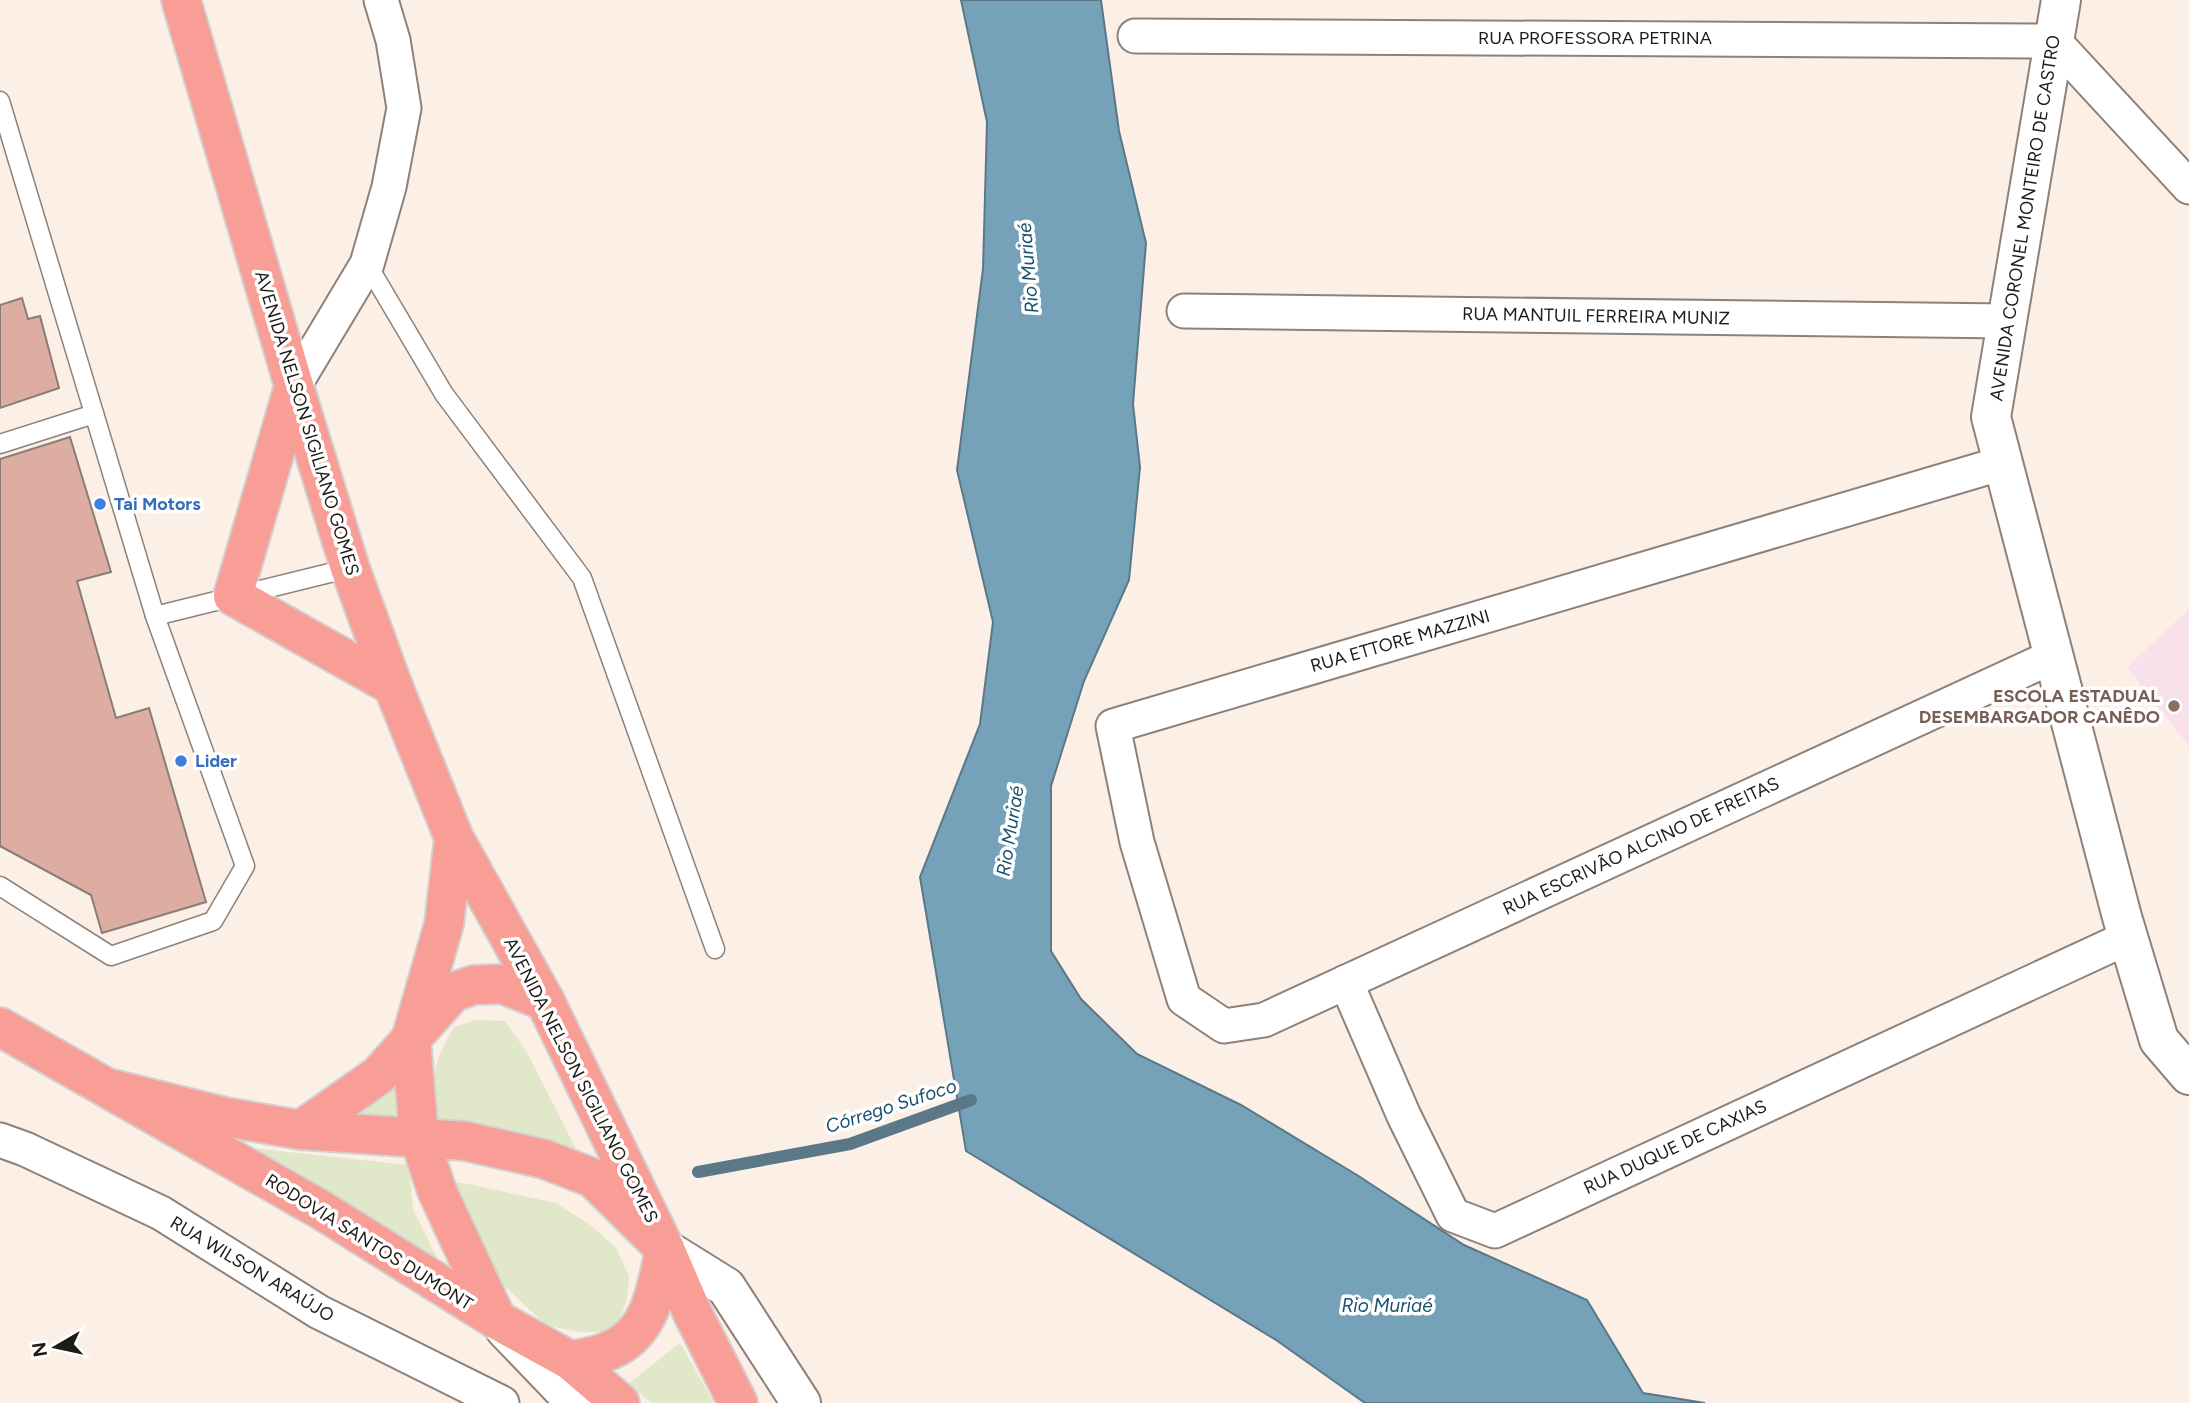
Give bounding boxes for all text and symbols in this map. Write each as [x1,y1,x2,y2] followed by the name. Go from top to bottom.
[1478,27,1712,49] street label: RUA PROFESSORA PETRINA
[1985,33,2065,402] street label: AVENIDA CORONEL MONTEIRO DE CASTRO
[1013,221,1043,314] water label: Rio Muriaé
[250,268,364,578] street label: AVENIDA NELSON SIGILIANO GOMES
[1462,303,1730,329] street label: RUA MANTUIL FERREIRA MUNIZ
[114,493,201,515] place label: Tai Motors
[92,496,108,512] marker: Tai Motors
[1308,605,1492,677] street label: RUA ETTORE MAZZINI
[1919,685,2160,728] place label: ESCOLA ESTADUAL DESEMBARGADOR CANÊDO
[2166,698,2182,714] marker: ESCOLA ESTADUAL DESEMBARGADOR CANÊDO
[195,750,237,772] place label: Lider
[173,753,189,769] marker: Lider
[1499,772,1783,920] street label: RUA ESCRIVÃO ALCINO DE FREITAS
[992,784,1029,878] water label: Rio Muriaé
[499,934,663,1226] street label: AVENIDA NELSON SIGILIANO GOMES
[823,1074,959,1138] water label: Córrego Sufoco
[1580,1095,1770,1199] street label: RUA DUQUE DE CAXIAS
[261,1169,477,1315] street label: RODOVIA SANTOS DUMONT
[166,1211,338,1327] street label: RUA WILSON ARAÚJO
[1341,1294,1433,1317] water label: Rio Muriaé
[21,1312,91,1382] north arrow
[27,1341,52,1359] text: N

